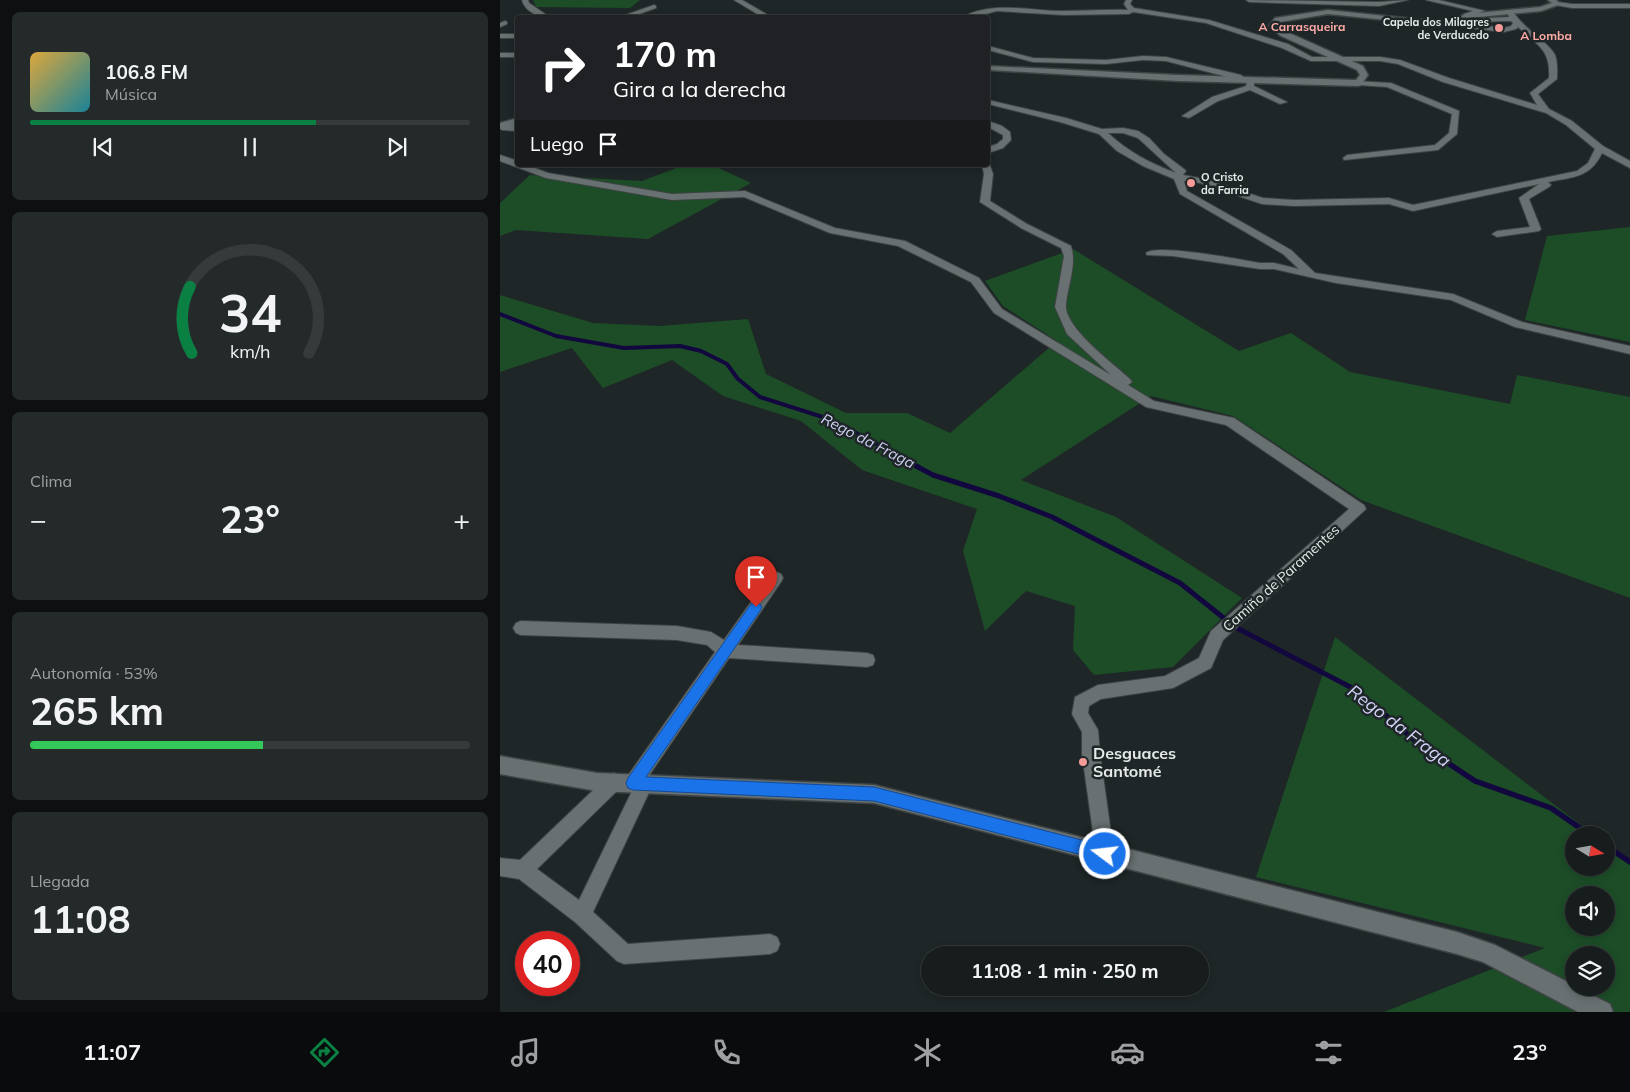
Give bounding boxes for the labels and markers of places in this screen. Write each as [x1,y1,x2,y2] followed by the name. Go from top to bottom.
[1383,15,1489,42] place label: Capela dos Milagres de Verducedo
[1493,22,1505,34] marker: Capela dos Milagres de Verducedo
[1201,170,1249,197] place label: O Cristo da Farria
[1185,177,1197,189] marker: O Cristo da Farria
[735,556,777,607] pin
[1093,743,1176,781] place label: Desguaces Santomé
[1077,756,1089,768] marker: Desguaces Santomé

